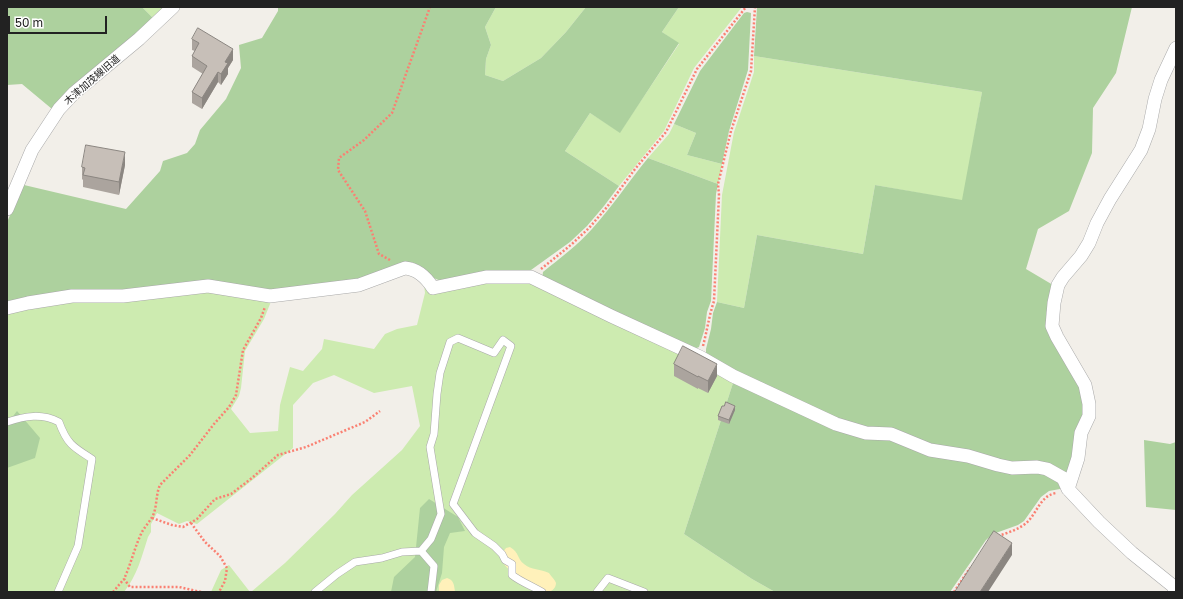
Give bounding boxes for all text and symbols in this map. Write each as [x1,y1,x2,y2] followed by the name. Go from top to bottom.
[10,8,109,34] scale bar
[15,15,43,30] text: 50 m
[62,53,122,107] street label: 木津加茂線旧道

